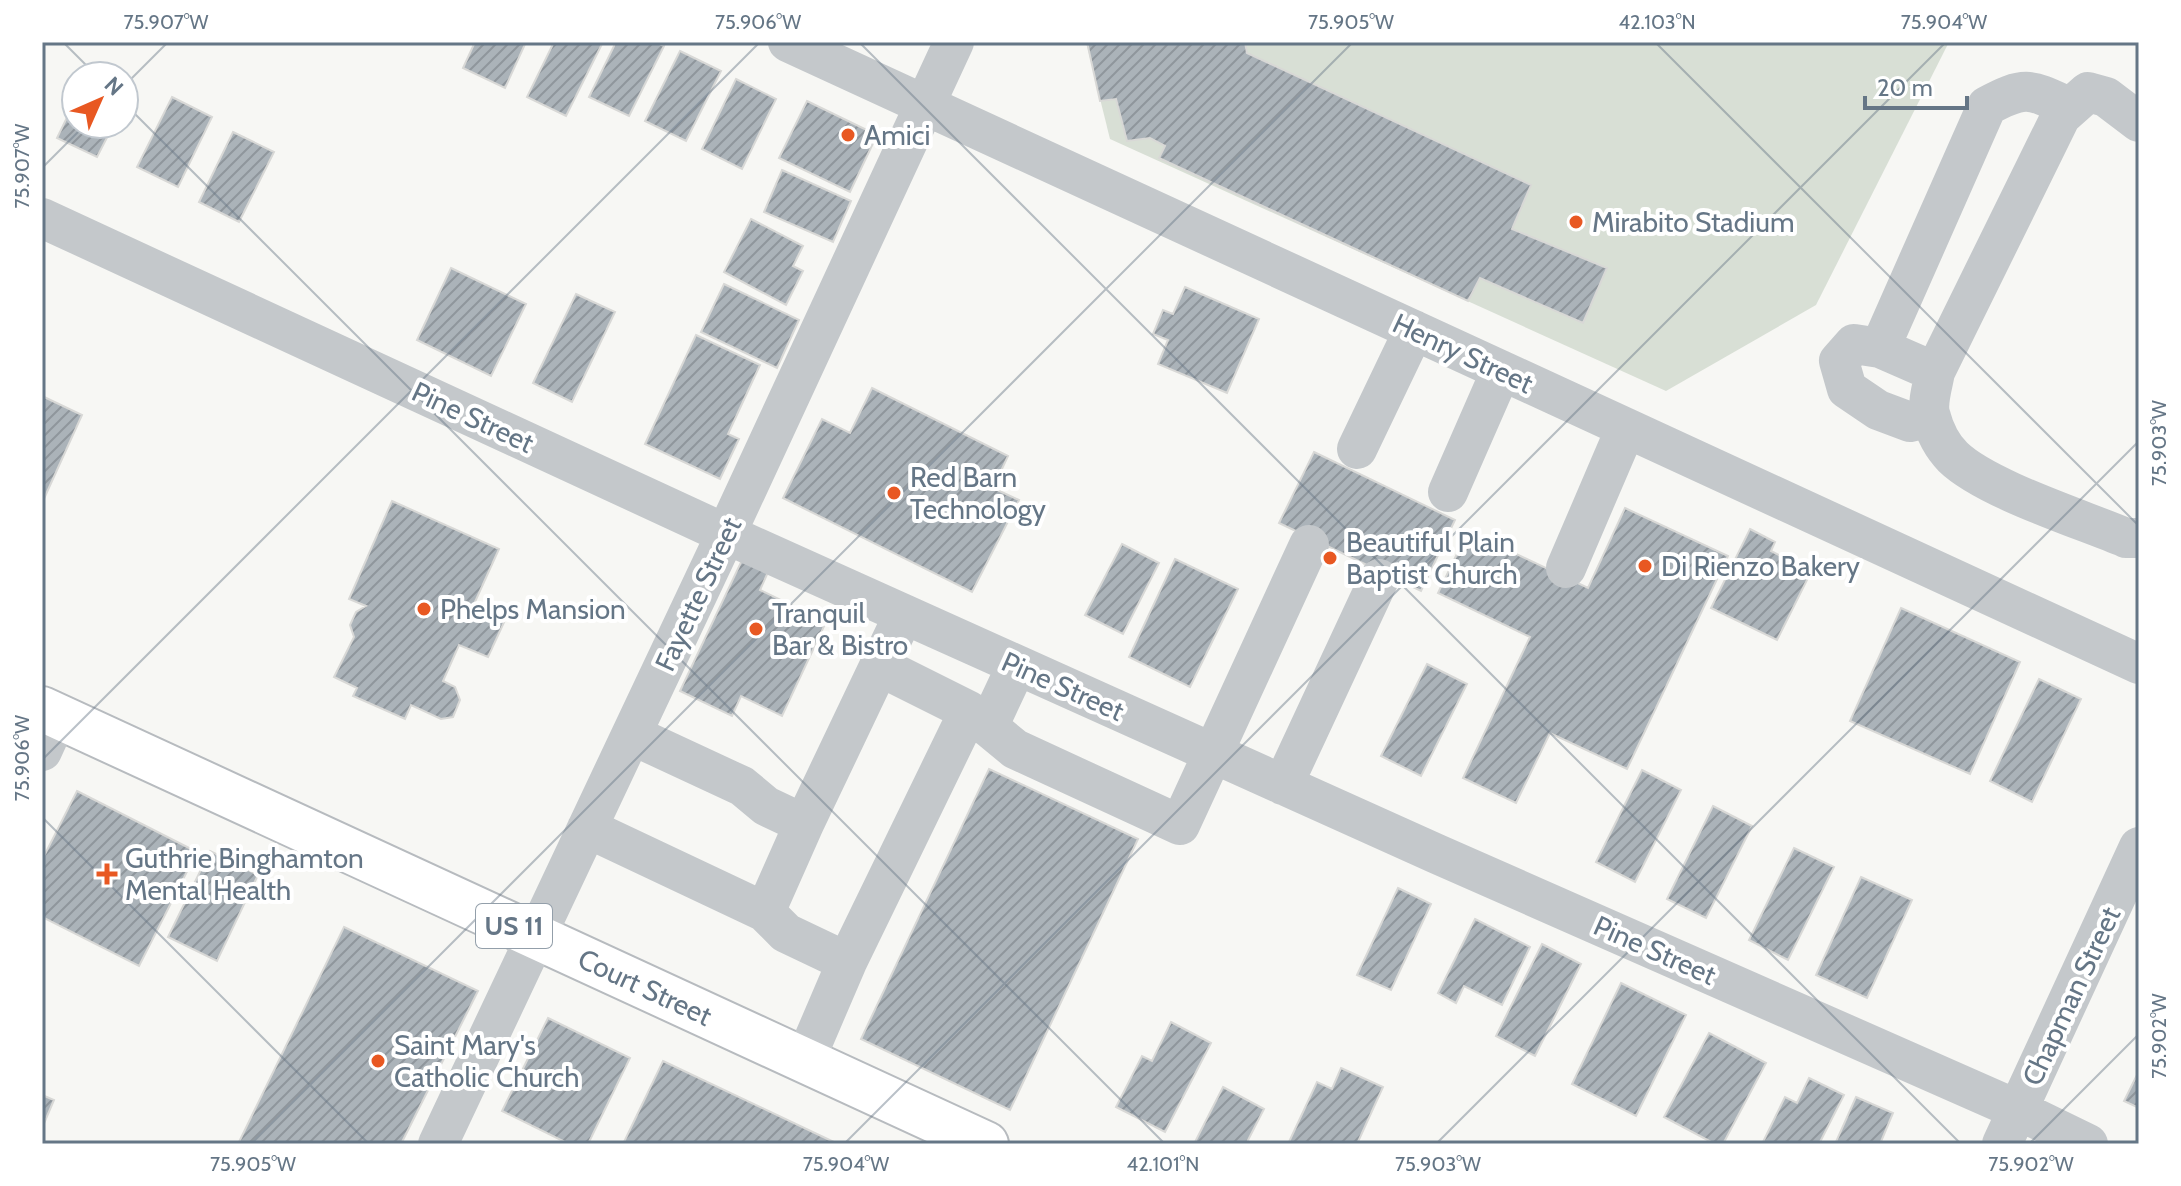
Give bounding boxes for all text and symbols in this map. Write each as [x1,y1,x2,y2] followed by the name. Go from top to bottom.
[124,10,209,34] text: 75.907°W
[715,10,801,34] text: 75.906°W
[1308,10,1394,34] text: 75.905°W
[1618,10,1696,34] text: 42.103°N
[1901,10,1987,34] text: 75.904°W
[60,60,140,140] north arrow
[1865,60,1967,110] scale bar
[99,71,129,101] text: N
[1877,73,1933,102] text: 20 m
[864,118,930,152] place label: Amici
[10,123,34,208] text: 75.907°W
[839,126,857,144] marker: Amici
[1592,205,1795,239] place label: Mirabito Stadium
[1567,213,1585,231] marker: Mirabito Stadium
[1388,306,1538,400] street label: Henry Street
[407,374,539,460] street label: Pine Street
[2147,400,2171,486] text: 75.903°W
[910,460,1046,526] place label: Red Barn Technology
[885,484,903,502] marker: Red Barn Technology
[648,512,748,676] street label: Fayette Street
[1346,525,1518,591] place label: Beautiful Plain Baptist Church
[1321,549,1339,567] marker: Beautiful Plain Baptist Church
[1661,549,1860,583] place label: Di Rienzo Bakery
[1636,557,1654,575] marker: Di Rienzo Bakery
[440,592,626,626] place label: Phelps Mansion
[772,596,908,662] place label: Tranquil Bar & Bistro
[415,600,433,618] marker: Phelps Mansion
[747,620,765,638] marker: Tranquil Bar & Bistro
[997,644,1129,728] street label: Pine Street
[10,715,34,801] text: 75.906°W
[125,841,364,907] place label: Guthrie Binghamton Mental Health
[96,863,118,885] marker: Guthrie Binghamton Mental Health
[2015,901,2127,1091] street label: Chapman Street
[476,904,552,948] road number: US 11
[1589,908,1721,992] street label: Pine Street
[573,941,717,1033] street label: Court Street
[2147,993,2171,1079] text: 75.902°W
[394,1028,579,1094] place label: Saint Mary's Catholic Church
[369,1052,387,1070] marker: Saint Mary's Catholic Church
[210,1152,296,1176] text: 75.905°W
[803,1152,889,1176] text: 75.904°W
[1127,1152,1199,1176] text: 42.101°N
[1395,1152,1481,1176] text: 75.903°W
[1988,1152,2074,1176] text: 75.902°W

